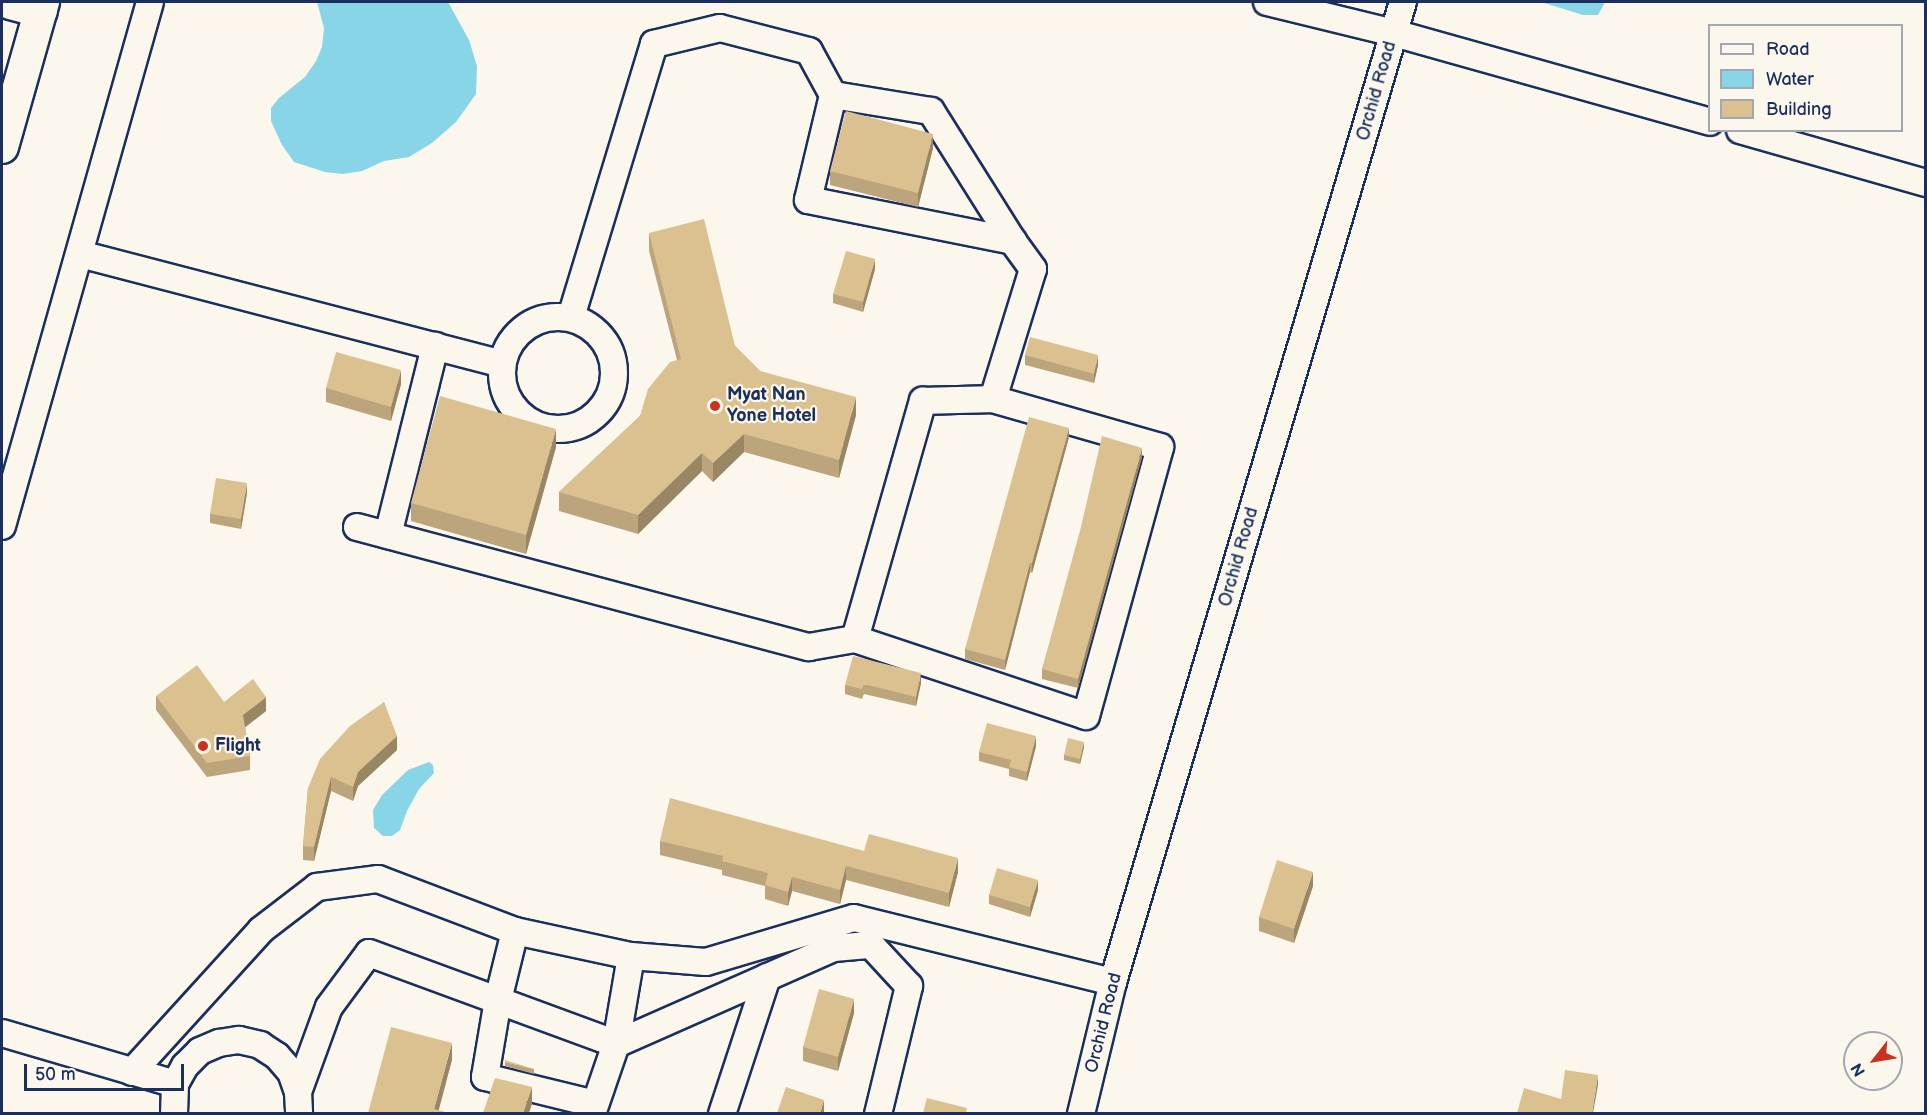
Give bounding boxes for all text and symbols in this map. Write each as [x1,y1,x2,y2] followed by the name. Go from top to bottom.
[1708,24,1903,132] legend
[1353,39,1401,143] street label: Orchid Road
[1766,39,1810,60] text: Road
[1766,69,1814,90] text: Water
[1766,99,1832,120] text: Building
[727,385,816,428] place label: Myat Nan Yone Hotel
[708,399,722,413] marker: Myat Nan Yone Hotel
[1215,505,1263,609] street label: Orchid Road
[215,735,261,757] place label: Flight
[196,739,210,753] marker: Flight
[1081,971,1127,1075] street label: Orchid Road
[1843,1031,1903,1091] north arrow
[27,1052,188,1090] scale bar
[1848,1059,1870,1080] text: N
[35,1064,76,1085] text: 50 m

